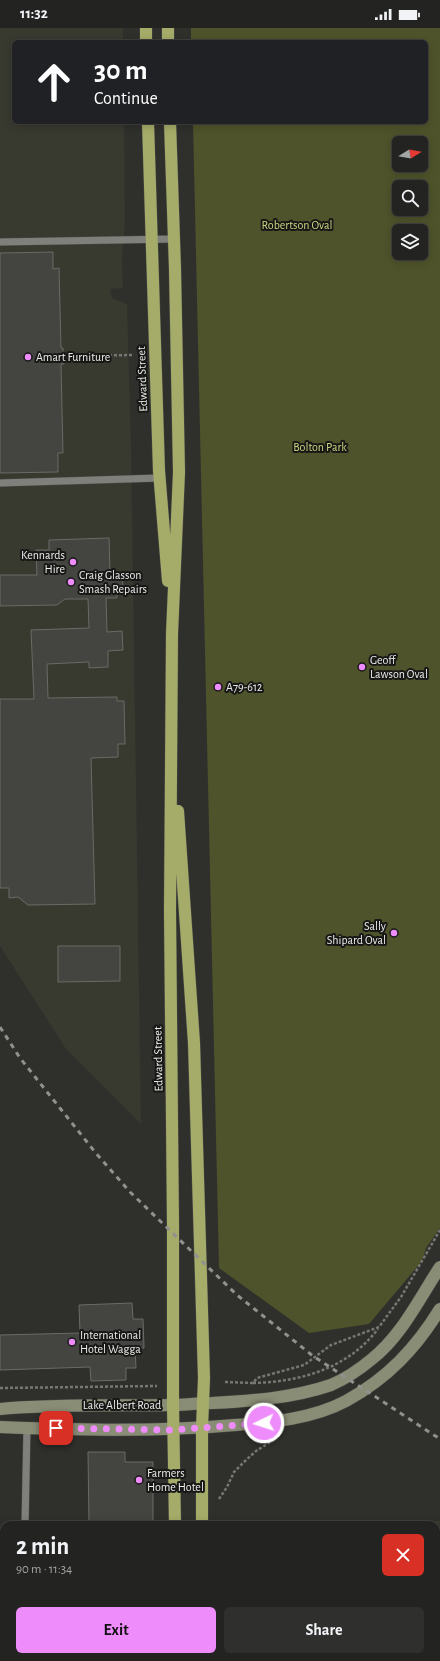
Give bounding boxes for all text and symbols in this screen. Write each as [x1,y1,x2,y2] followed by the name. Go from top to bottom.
[20,6,48,21] text: 11:32
[28,56,80,108] icon: ahead
[94,57,147,85] text: 30 m
[94,90,158,108] text: Continue
[392,136,428,172] north arrow
[392,136,428,260] map controls
[392,180,428,216] button: search
[262,219,332,231] park label: Robertson Oval
[392,224,428,260] button: layers
[135,346,149,412] street label: Edward Street
[36,351,110,363] place label: Amart Furniture
[23,352,33,362] marker: Amart Furniture
[293,441,347,453] park label: Bolton Park
[21,549,65,575] place label: Kennards Hire
[68,557,78,567] marker: Kennards Hire
[79,569,147,595] place label: Craig Glasson Smash Repairs
[66,577,76,587] marker: Craig Glasson Smash Repairs
[370,654,428,680] place label: Geoff Lawson Oval
[357,662,367,672] marker: Geoff Lawson Oval
[226,681,263,693] place label: A79-612
[213,682,223,692] marker: A79-612
[327,920,386,946] place label: Sally Shipard Oval
[389,928,399,938] marker: Sally Shipard Oval
[151,1026,165,1092] street label: Edward Street
[80,1329,141,1355] place label: International Hotel Wagga
[67,1337,77,1347] marker: International Hotel Wagga
[83,1399,161,1411] street label: Lake Albert Road
[243,1402,285,1444] position arrow
[39,1411,73,1445] pin
[45,1417,67,1439] icon: arrive
[147,1467,204,1493] place label: Farmers Home Hotel
[134,1475,144,1485] marker: Farmers Home Hotel
[382,1534,424,1576] button: close
[16,1535,69,1559] text: 2 min
[16,1563,72,1576] text: 90 m · 11:34
[16,1607,216,1653] button: Exit
[224,1607,424,1653] button: Share

